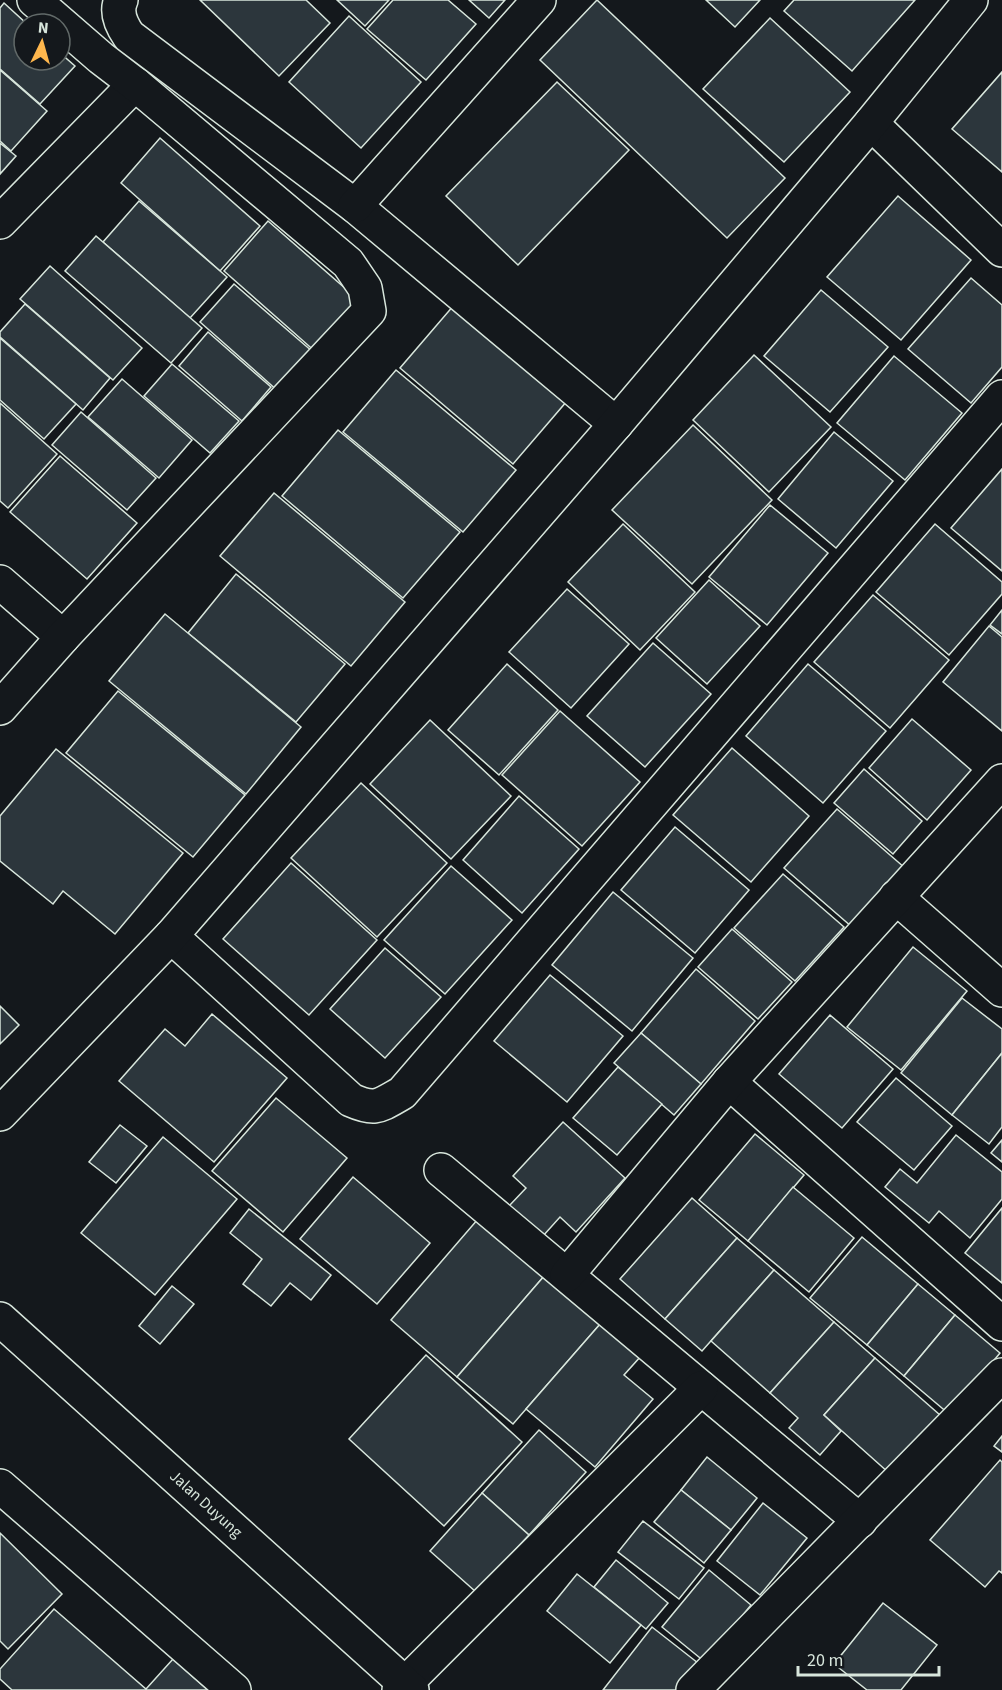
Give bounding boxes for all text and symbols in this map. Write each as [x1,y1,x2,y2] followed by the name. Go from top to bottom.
[12,12,72,72] north arrow
[37,17,49,39] text: N
[165,1465,247,1543] street label: Jalan Duyung
[798,1639,939,1677] scale bar
[807,1648,843,1673] text: 20 m

